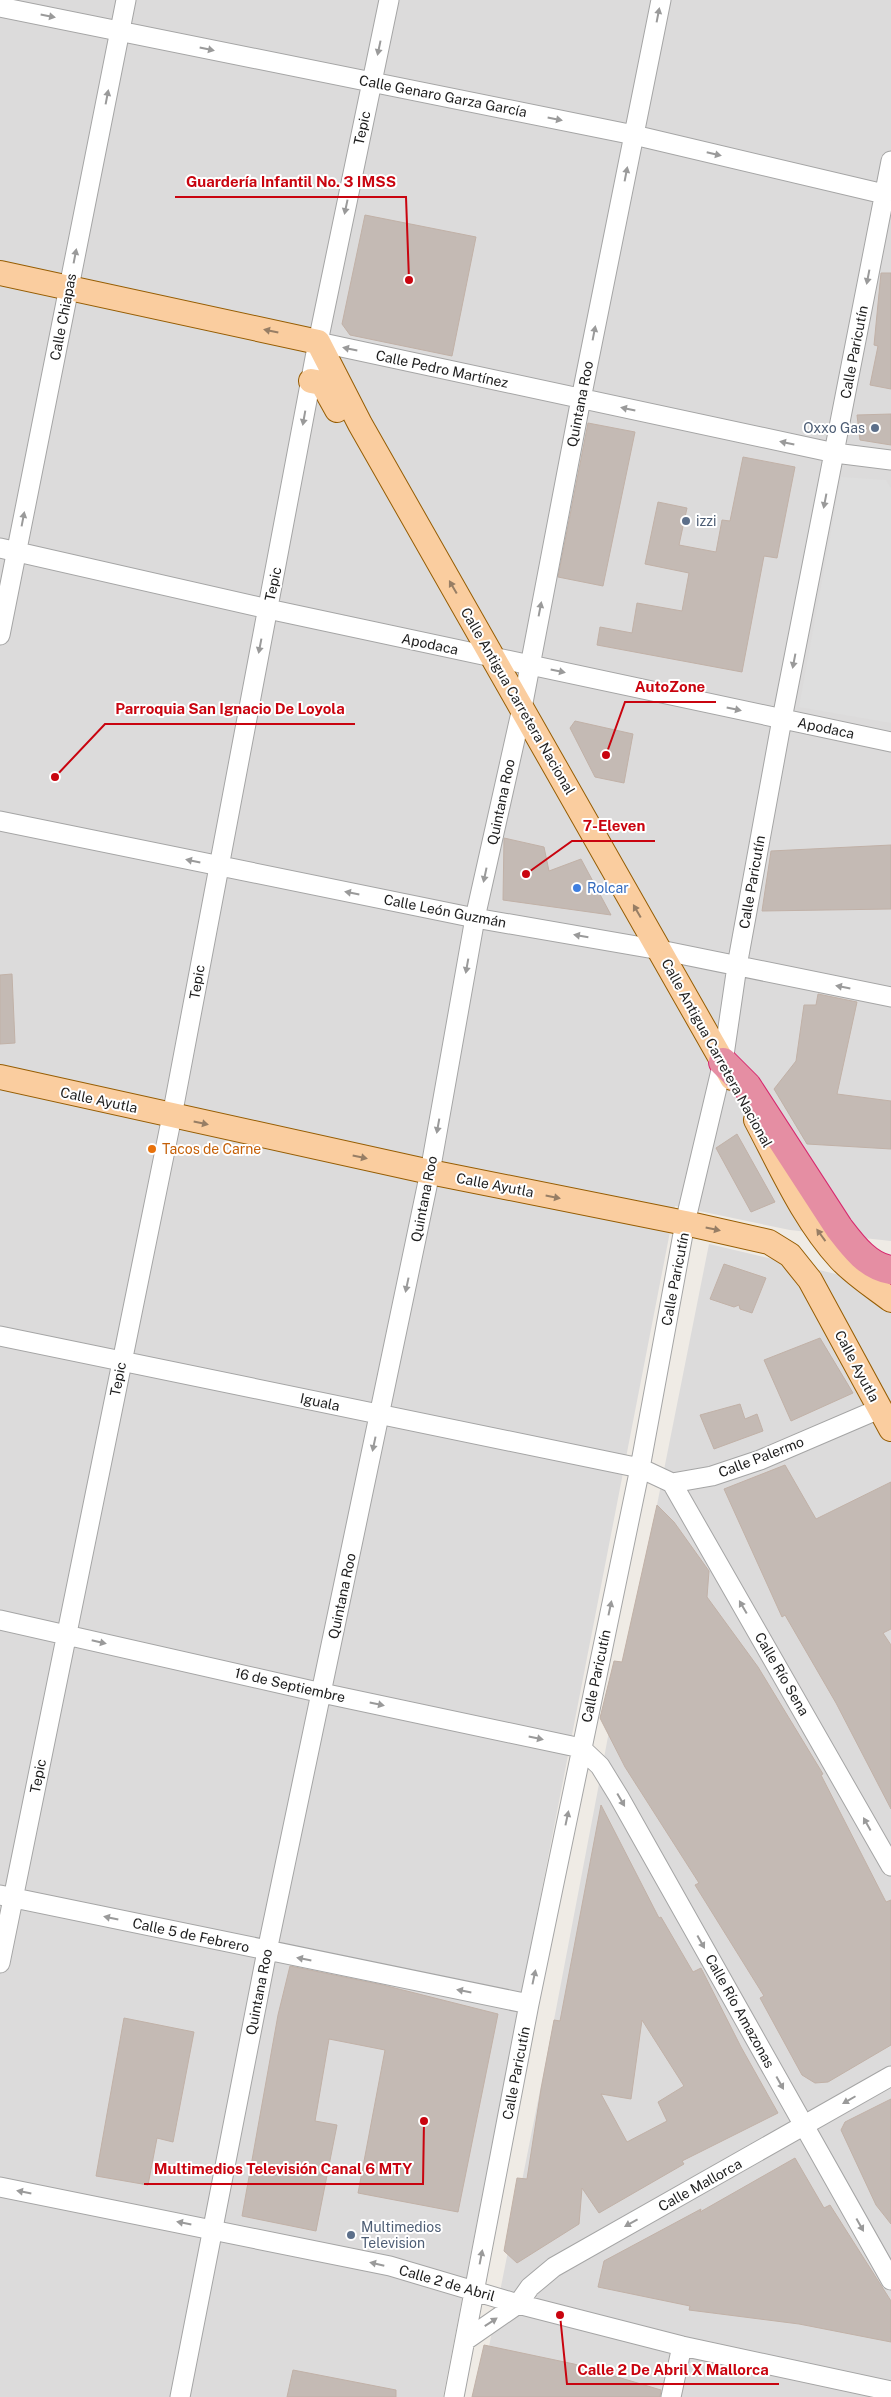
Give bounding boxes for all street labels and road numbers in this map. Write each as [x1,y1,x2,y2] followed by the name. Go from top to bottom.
[358,72,528,120] street label: Calle Genaro Garza García
[351,109,373,147] street label: Tepic
[47,272,79,362] street label: Calle Chiapas
[837,304,871,400] street label: Calle Paricutín
[374,347,510,391] street label: Calle Pedro Martínez
[564,359,596,448] street label: Quintana Roo
[262,565,284,603] street label: Tepic
[458,605,578,797] street label: Calle Antigua Carretera Nacional
[400,630,460,658] street label: Apodaca
[796,714,856,742] street label: Apodaca
[484,758,518,846] street label: Quintana Roo
[736,834,768,930] street label: Calle Paricutín
[382,891,508,931] street label: Calle León Guzmán
[658,956,776,1150] street label: Calle Antigua Carretera Nacional
[186,964,208,1000] street label: Tepic
[59,1084,139,1116] street label: Calle Ayutla
[408,1154,440,1243] street label: Quintana Roo
[455,1170,535,1200] street label: Calle Ayutla
[658,1231,692,1327] street label: Calle Paricutín
[832,1328,882,1404] street label: Calle Ayutla
[107,1360,129,1398] street label: Tepic
[299,1390,341,1414] street label: Iguala
[716,1433,806,1481] street label: Calle Palermo
[325,1552,359,1640] street label: Quintana Roo
[578,1628,614,1724] street label: Calle Paricutín
[752,1629,812,1719] street label: Calle Río Sena
[233,1664,347,1706] street label: 16 de Septiembre
[27,1757,49,1795] street label: Tepic
[131,1915,251,1955] street label: Calle 5 de Febrero
[243,1947,275,2036] street label: Quintana Roo
[702,1951,778,2071] street label: Calle Río Amazonas
[499,2025,533,2121] street label: Calle Paricutín
[655,2155,745,2215] street label: Calle Mallorca
[397,2262,497,2304] street label: Calle 2 de Abril

